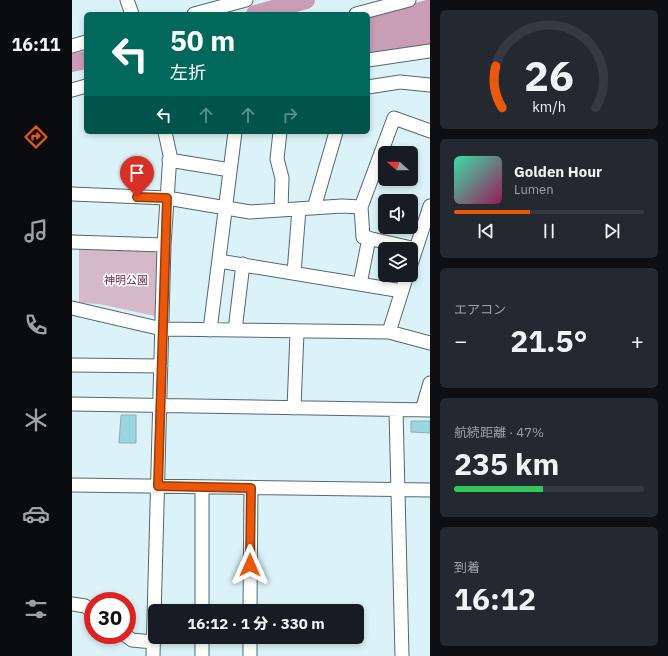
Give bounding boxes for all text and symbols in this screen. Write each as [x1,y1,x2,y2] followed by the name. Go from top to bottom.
[170,22,235,59] text: 50 m
[104,28,156,80] icon: left
[11,33,61,56] text: 16:11
[524,47,574,101] text: 26
[170,61,206,84] text: 左折
[532,96,566,115] text: km/h
[153,104,175,126] icon: left
[195,104,217,126] icon: ahead
[237,104,259,126] icon: ahead
[279,104,301,126] icon: right
[22,123,50,151] icon: directions
[378,146,418,186] north arrow
[378,146,418,282] map controls
[120,156,154,197] pin
[126,162,148,184] icon: arrive
[514,162,602,181] text: Golden Hour
[514,181,554,198] text: Lumen
[378,194,418,234] button: sound
[22,217,50,245] icon: music
[475,220,497,242] icon: previous
[538,220,560,242] icon: pause
[601,220,623,242] icon: next
[378,242,418,282] button: layers
[104,273,148,287] park label: 神明公園
[454,301,506,318] text: エアコン
[22,311,50,339] icon: phone
[510,321,588,360] text: 21.5°
[454,326,467,355] text: −
[631,326,644,355] text: +
[22,406,50,434] icon: climate
[454,424,544,441] text: 航続距離 · 47%
[454,444,559,483] text: 235 km
[22,500,50,528] icon: car
[229,544,271,586] position arrow
[454,559,480,576] text: 到着
[454,579,536,618] text: 16:12
[84,592,136,644] speed limit sign: 30
[22,595,50,623] icon: filters
[187,614,325,633] text: 16:12 · 1 分 · 330 m

